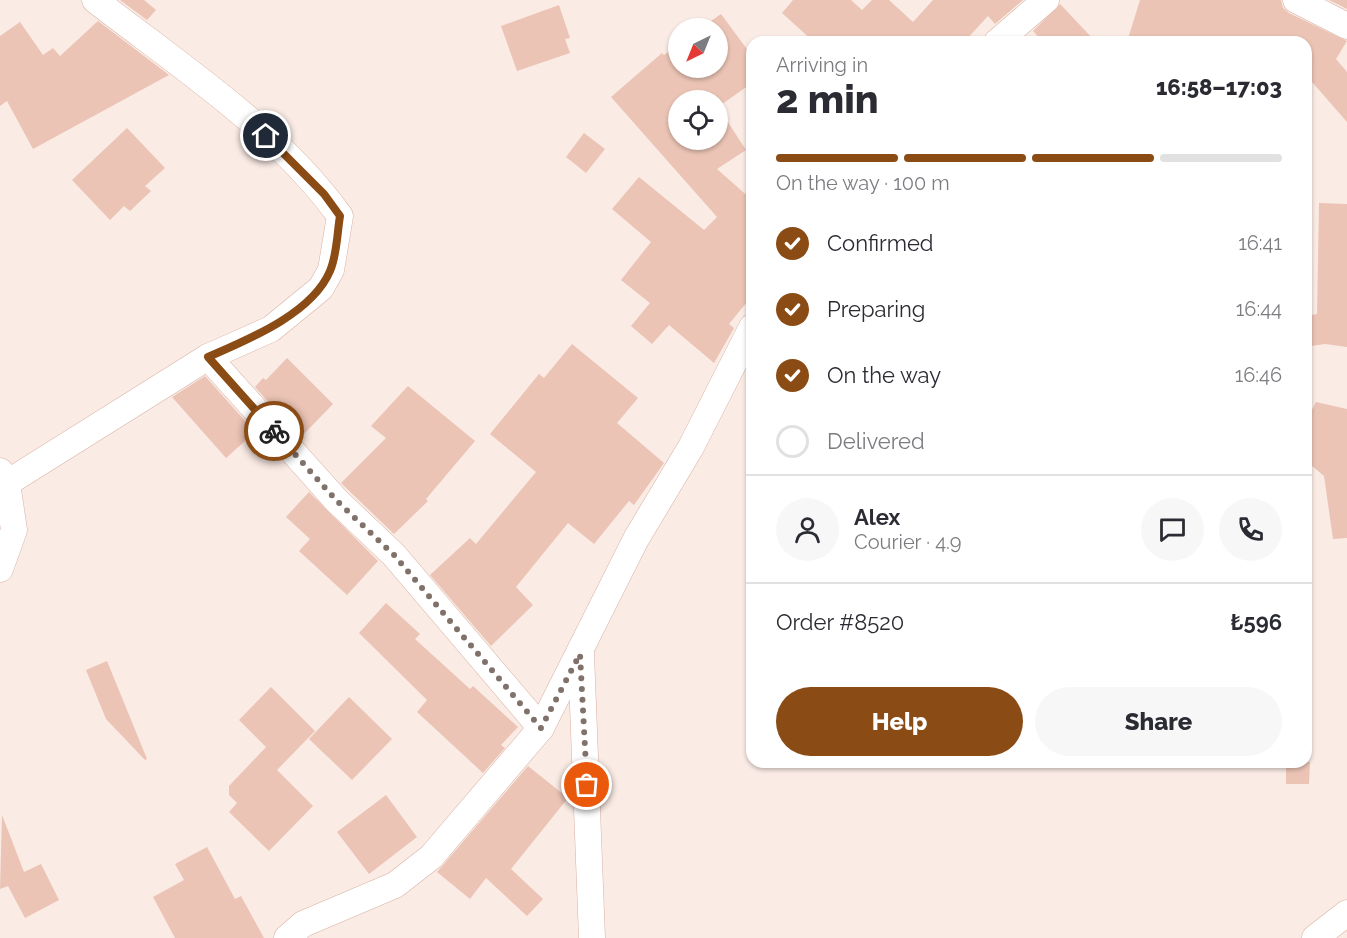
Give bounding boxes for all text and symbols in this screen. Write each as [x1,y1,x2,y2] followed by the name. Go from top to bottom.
[668,18,728,78] north arrow
[668,18,728,150] map controls
[776,53,868,77] text: Arriving in
[1156,74,1282,100] text: 16:58–17:03
[776,76,879,122] text: 2 min
[668,90,728,150] button: locate
[240,110,291,161] pin
[249,119,282,152] icon: home
[776,171,950,195] text: On the way · 100 m
[776,227,809,260] icon: check
[827,230,934,256] text: Confirmed
[1238,231,1282,255] text: 16:41
[776,293,809,326] icon: check
[827,296,925,322] text: Preparing
[1236,297,1282,321] text: 16:44
[776,359,809,392] icon: check
[827,362,941,388] text: On the way
[1235,363,1282,387] text: 16:46
[244,401,304,461] courier
[258,415,291,448] icon: bike
[827,428,925,454] text: Delivered
[776,498,839,561] button: person
[1141,498,1204,561] button: chat
[1219,498,1282,561] button: phone
[854,504,900,530] text: Alex
[854,530,962,554] text: Courier · 4.9
[776,609,904,635] text: Order #8520
[1230,609,1282,635] text: ₺596
[776,687,1023,756] button: Help
[1035,687,1282,756] button: Share
[561,759,612,810] pin
[570,768,603,801] icon: bag

